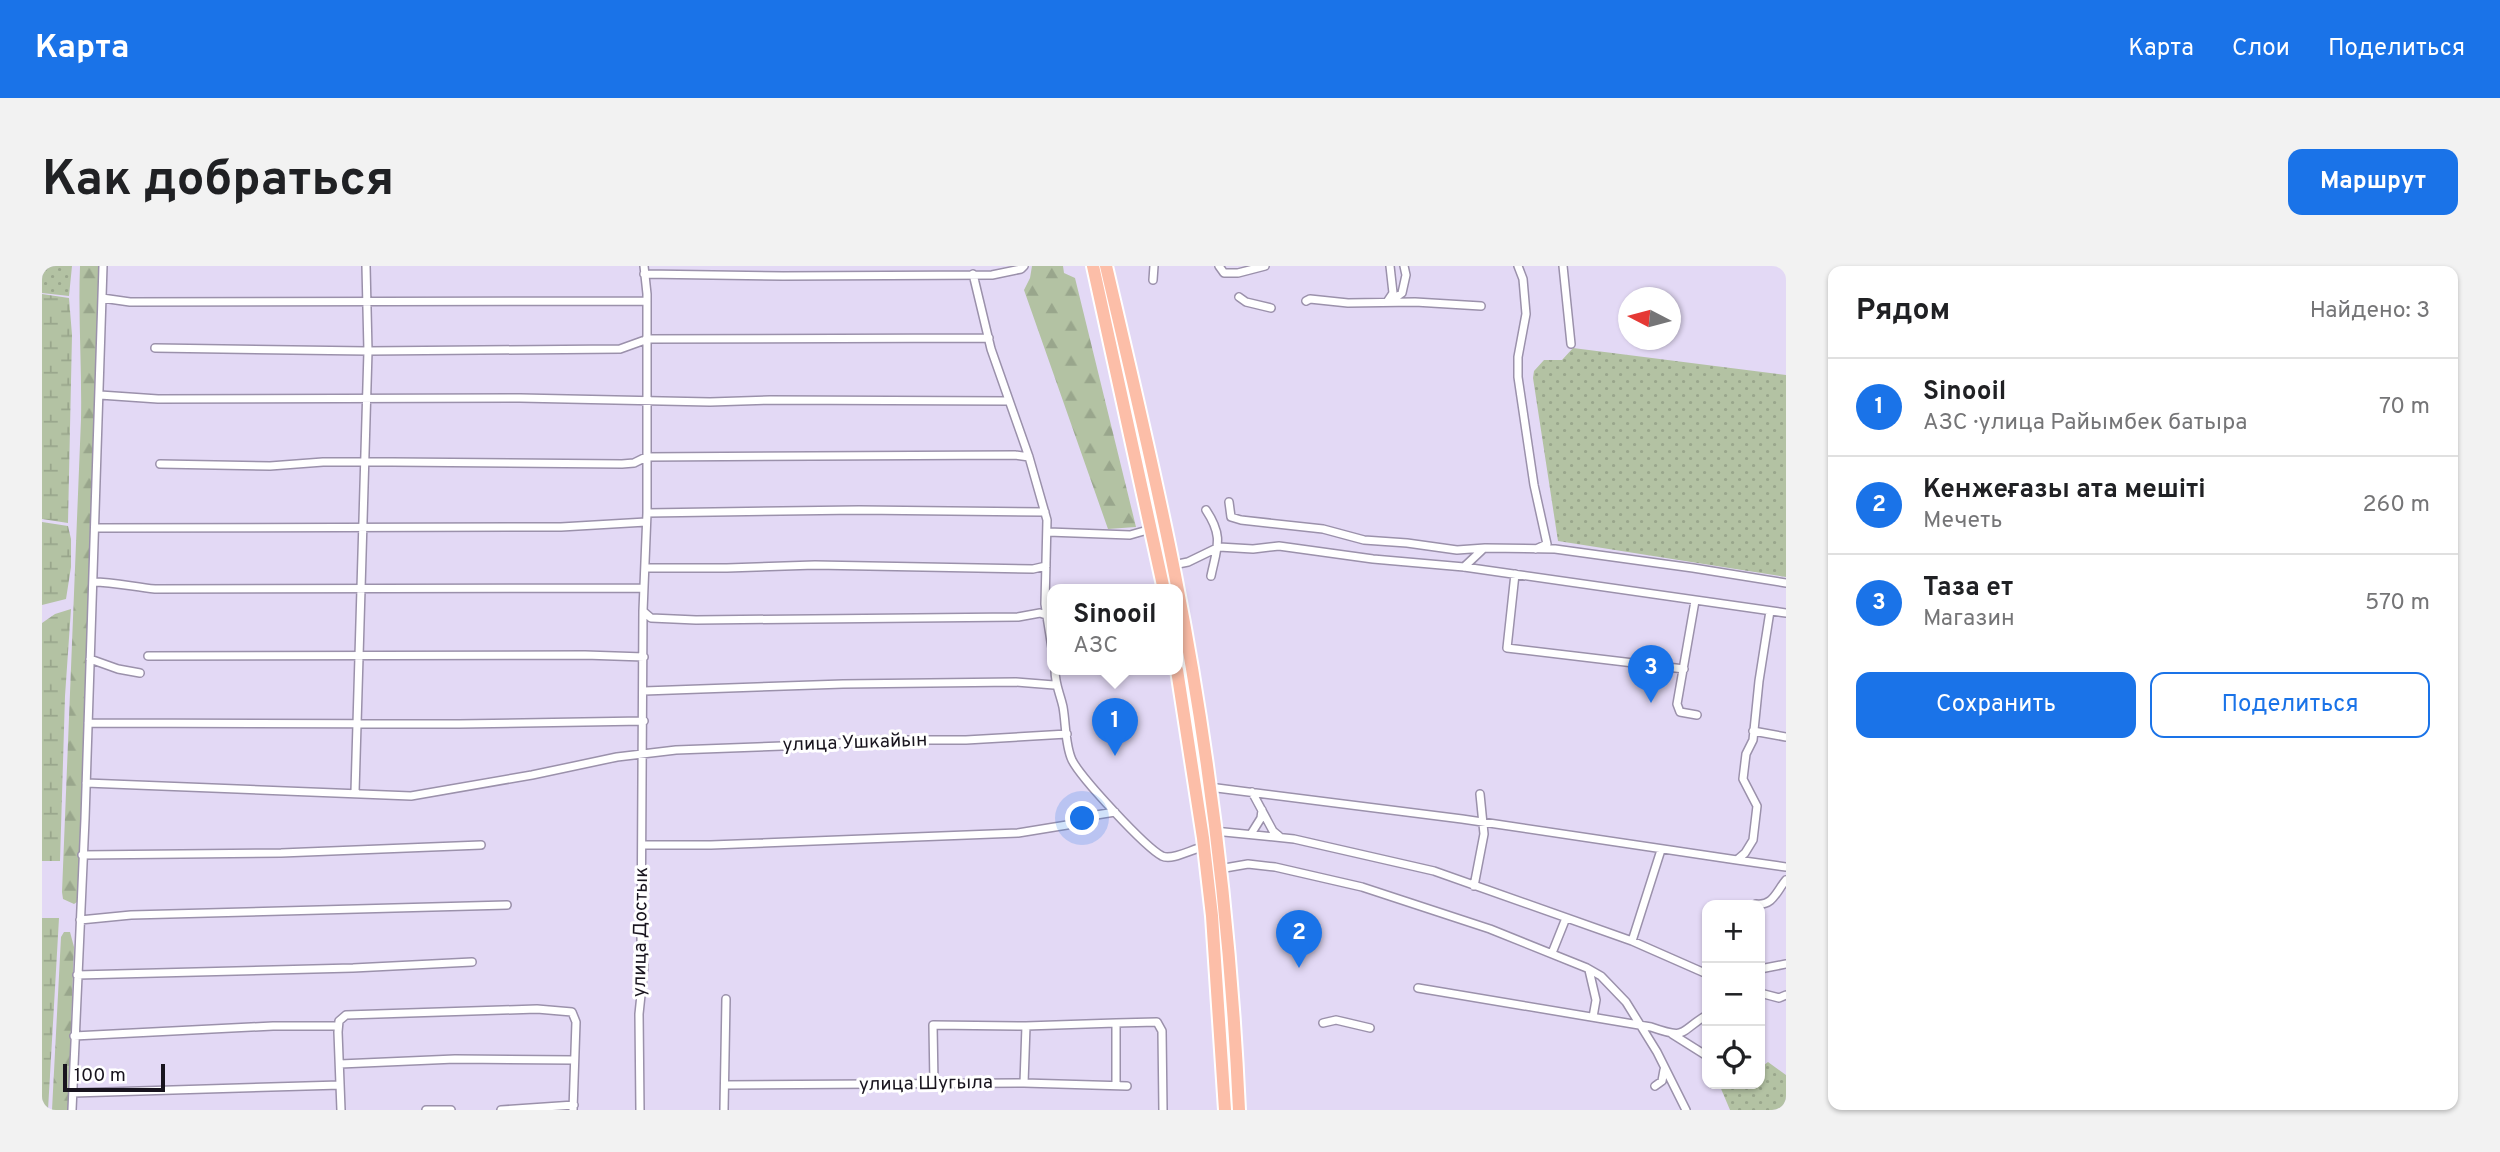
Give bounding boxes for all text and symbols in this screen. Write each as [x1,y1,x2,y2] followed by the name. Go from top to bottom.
[35,28,129,70] text: Карта
[2128,34,2194,64] text: Карта
[2232,34,2290,64] text: Слои
[2328,34,2465,64] text: Поделиться
[2288,149,2458,215] button: Маршрут
[42,151,394,213] text: Как добраться
[1618,287,1681,350] north arrow
[1856,293,1950,330] text: Рядом
[2310,297,2430,326] text: Найдено: 3
[1923,376,2006,409] text: Sinooil
[1874,393,1884,422] text: 1
[2379,393,2430,422] text: 70 m
[1923,409,2247,438] text: АЗС · улица Райымбек батыра
[1923,474,2206,507] text: Кенжеғазы ата мешіті
[1872,491,1886,520] text: 2
[2363,491,2430,520] text: 260 m
[1923,507,2003,536] text: Мечеть
[1923,572,2013,605] text: Таза ет
[1047,584,1183,675] popup
[1872,589,1886,618] text: 3
[2365,589,2430,618] text: 570 m
[1073,599,1157,632] text: Sinooil
[1923,605,2015,634] text: Магазин
[1073,632,1118,661] text: АЗС
[1628,645,1674,703] pin: 3
[1856,672,2136,738] button: Сохранить
[2150,672,2430,738] button: Поделиться
[1092,698,1138,756] pin: 1
[782,728,928,758] street label: улица Ушкайын
[1065,801,1099,835] your location
[628,866,654,997] street label: улица Достык
[1702,900,1765,1089] map controls
[1702,900,1765,963] button: +
[1276,910,1322,968] pin: 2
[1702,963,1765,1026] button: −
[1702,1026,1765,1089] button: locate
[63,1061,164,1093] scale bar
[74,1064,126,1088] text: 100 m
[859,1071,993,1097] street label: улица Шугыла

